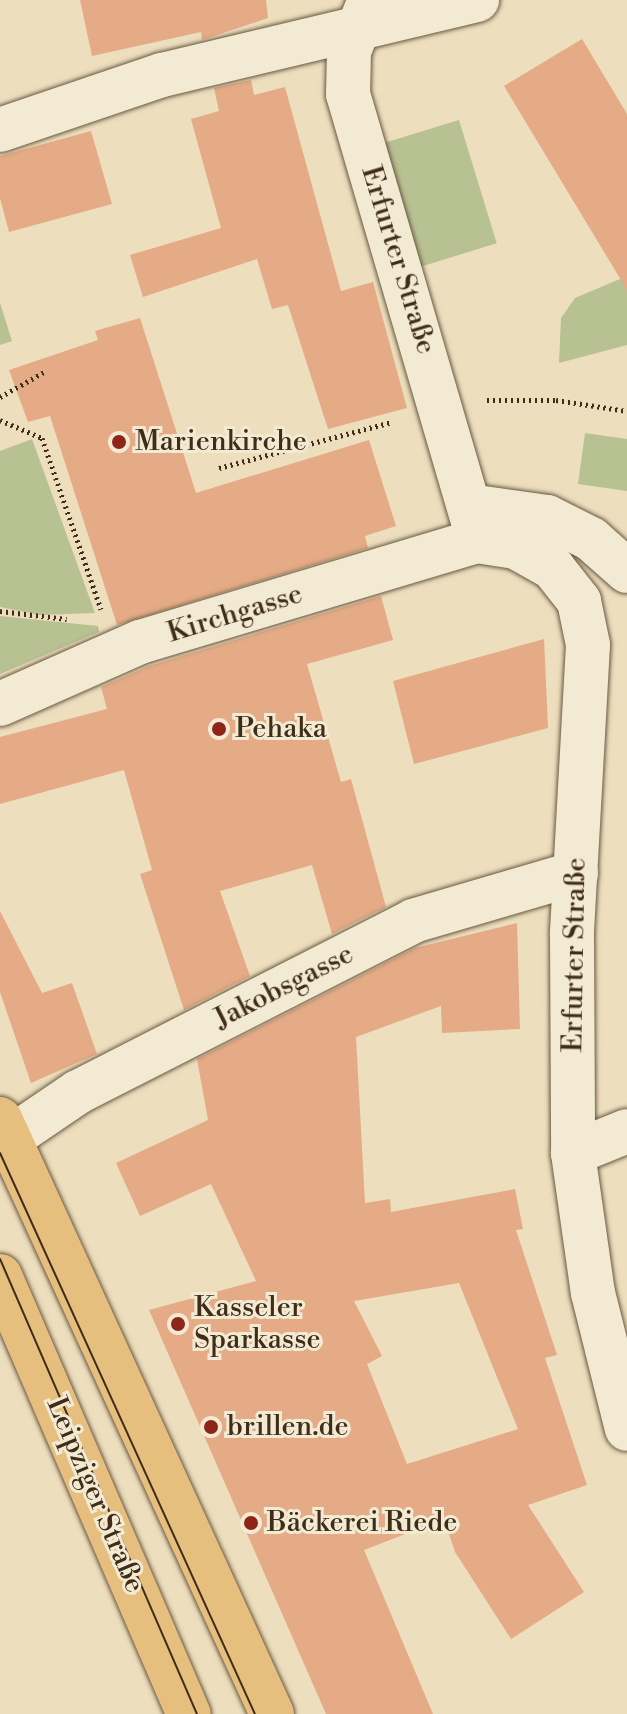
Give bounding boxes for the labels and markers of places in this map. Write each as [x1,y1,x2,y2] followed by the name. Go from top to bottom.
[135,425,307,459] place label: Marienkirche
[110,433,128,451] marker: Marienkirche
[235,712,327,746] place label: Pehaka
[210,720,228,738] marker: Pehaka
[194,1291,321,1357] place label: Kasseler Sparkasse
[169,1315,187,1333] marker: Kasseler Sparkasse
[227,1410,349,1444] place label: brillen.de
[202,1418,220,1436] marker: brillen.de
[267,1506,457,1540] place label: Bäckerei Riede
[242,1514,260,1532] marker: Bäckerei Riede

